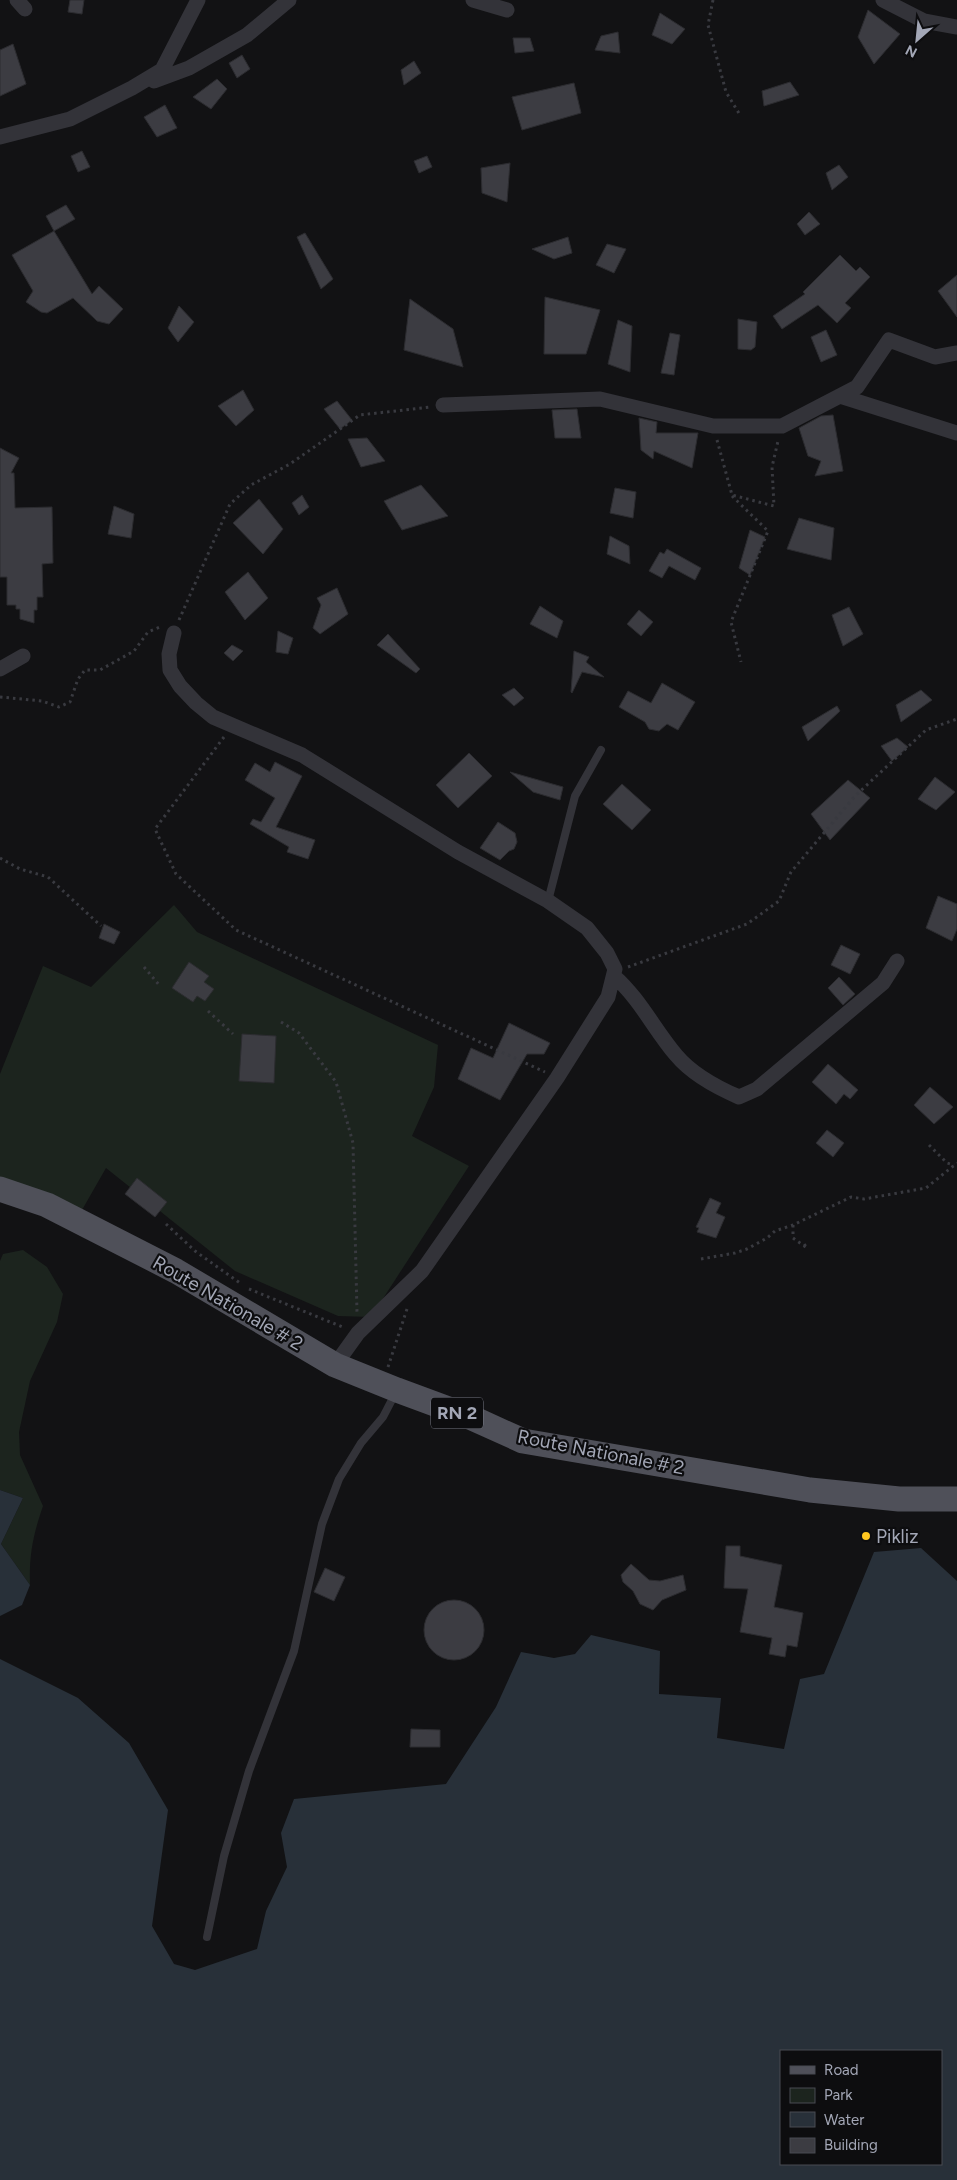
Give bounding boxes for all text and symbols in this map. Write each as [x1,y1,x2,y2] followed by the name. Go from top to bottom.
[892,15,942,65] north arrow
[903,41,920,61] text: N
[149,1251,307,1355] street label: Route Nationale # 2
[431,1398,483,1429] road number: RN 2
[516,1425,686,1479] street label: Route Nationale # 2
[876,1525,919,1548] place label: Pikliz
[860,1530,872,1542] marker: Pikliz
[780,2050,942,2165] legend
[824,2061,859,2079] text: Road
[824,2086,853,2104] text: Park
[824,2111,864,2129] text: Water
[824,2136,878,2154] text: Building

